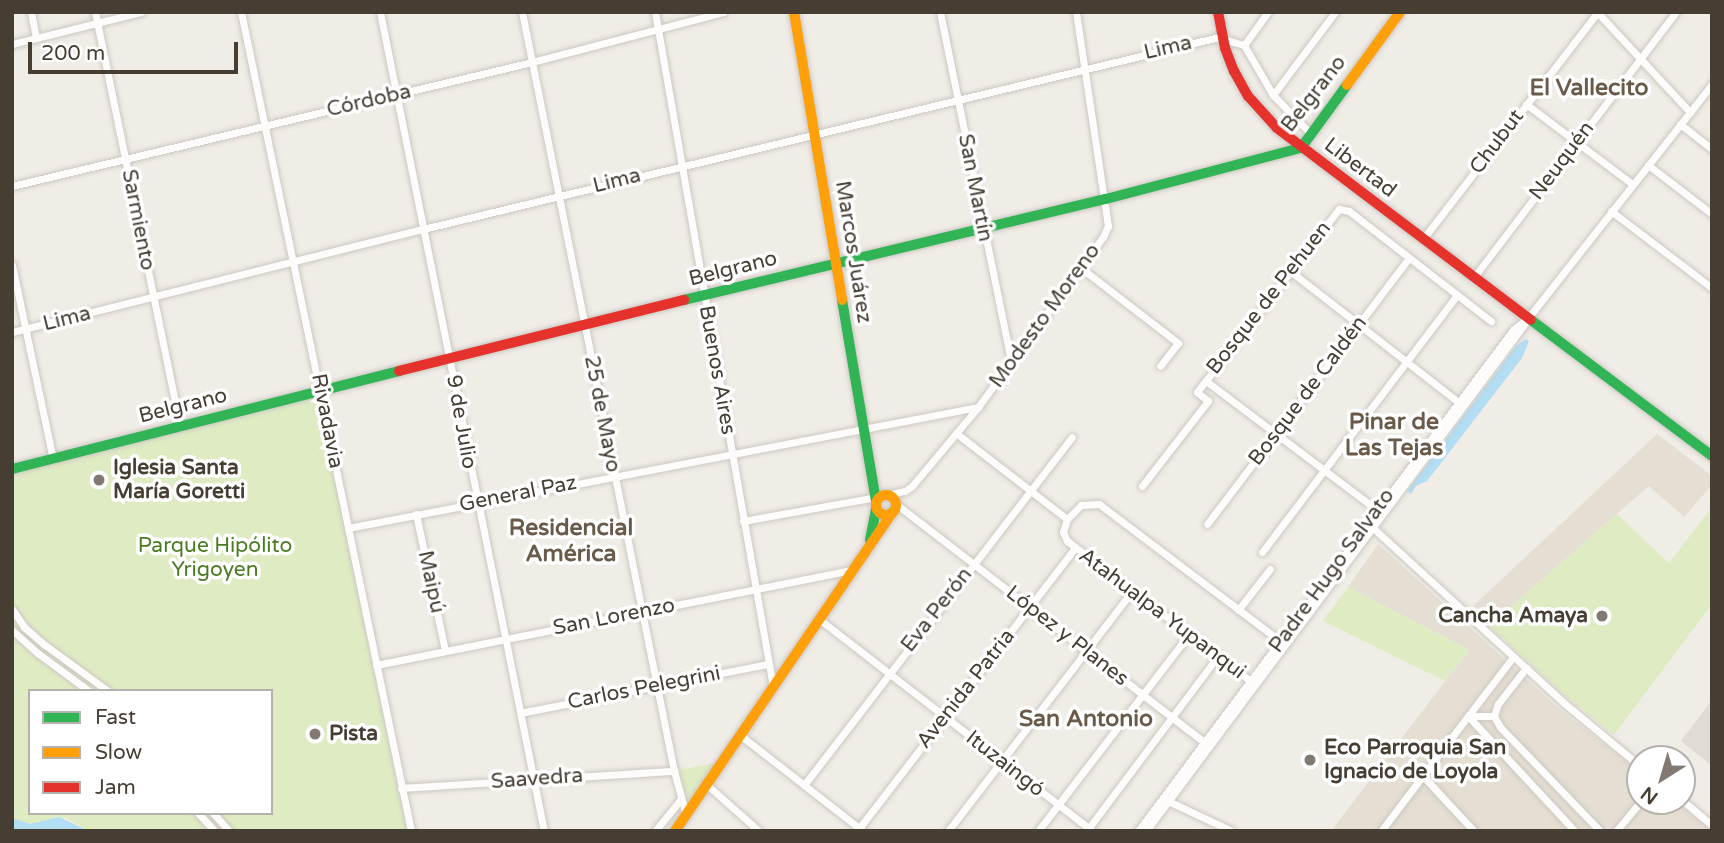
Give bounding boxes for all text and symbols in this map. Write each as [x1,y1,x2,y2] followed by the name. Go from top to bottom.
[32,28,242,72] scale bar
[1142,30,1194,66] street label: Lima
[41,41,105,66] text: 200 m
[1276,51,1352,137] street label: Belgrano
[1529,74,1649,102] district label: El Vallecito
[324,79,414,123] street label: Córdoba
[1465,105,1529,179] street label: Chubut
[1524,117,1600,205] street label: Neuquén
[952,132,998,244] street label: San Martín
[1319,133,1401,203] street label: Libertad
[590,163,644,199] street label: Lima
[116,167,160,273] street label: Sarmiento
[829,179,877,325] street label: Marcos Juárez
[1201,217,1337,379] street label: Bosque de Pehuen
[984,239,1106,393] street label: Modesto Moreno
[686,246,780,292] street label: Belgrano
[40,301,94,337] street label: Lima
[693,303,741,437] street label: Buenos Aires
[1244,311,1372,471] street label: Bosque de Caldén
[578,354,626,474] street label: 25 de Mayo
[305,371,349,471] street label: Rivadavia
[440,373,482,471] street label: 9 de Julio
[136,383,230,429] street label: Belgrano
[1345,408,1443,462] district label: Pinar de Las Tejas
[113,455,245,505] place label: Iglesia Santa María Goretti
[457,470,579,518] street label: General Paz
[91,472,107,488] marker: Iglesia Santa María Goretti
[1264,484,1400,658] street label: Padre Hugo Salvato
[509,514,633,568] district label: Residencial América
[138,533,292,583] park label: Parque Hipólito Yrigoyen
[1074,543,1250,685] street label: Atahualpa Yupanqui
[412,548,450,616] street label: Maipú
[896,563,978,657] street label: Eva Perón
[1001,580,1133,692] street label: López y Planes
[551,593,677,641] street label: San Lorenzo
[1438,603,1588,629] place label: Cancha Amaya
[1594,608,1610,624] marker: Cancha Amaya
[912,624,1020,754] street label: Avenida Patria
[565,661,723,715] street label: Carlos Pelegrini
[28,689,273,815] legend
[95,705,136,730] text: Fast
[1019,705,1153,733] district label: San Antonio
[329,721,378,747] place label: Pista
[961,725,1049,803] street label: Ituzaingó
[307,726,323,742] marker: Pista
[1324,735,1506,785] place label: Eco Parroquia San Ignacio de Loyola
[95,740,142,765] text: Slow
[1626,745,1696,815] north arrow
[1302,752,1318,768] marker: Eco Parroquia San Ignacio de Loyola
[490,763,584,795] street label: Saavedra
[95,775,136,800] text: Jam
[1637,782,1662,809] text: N

